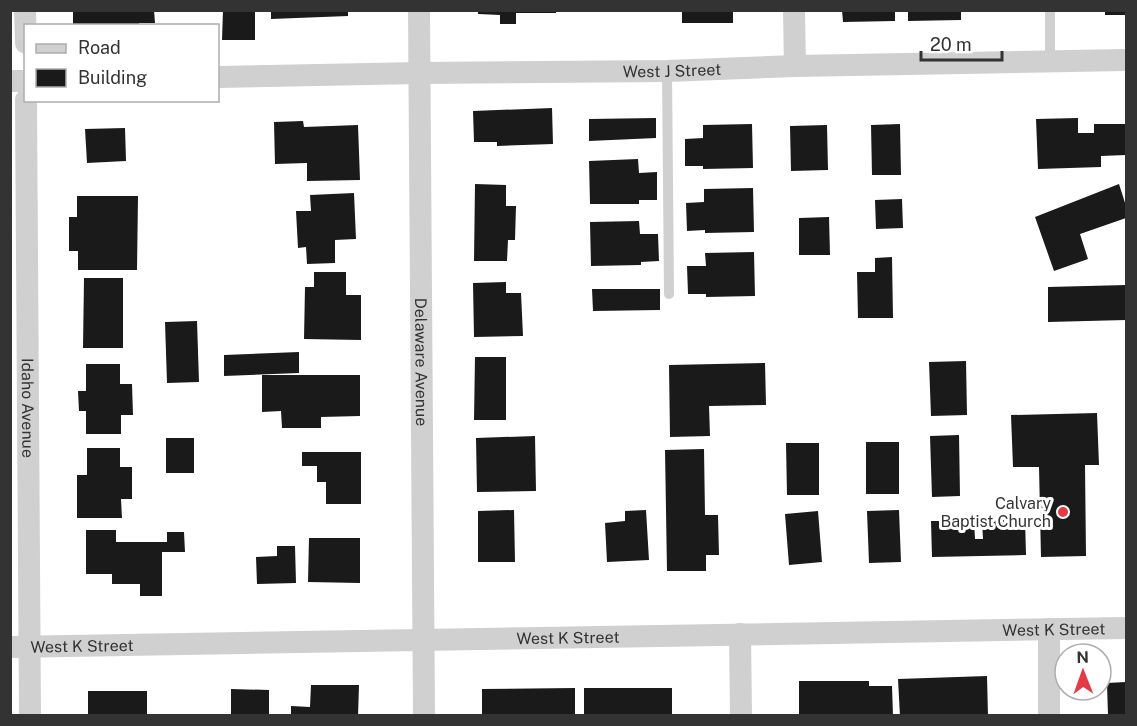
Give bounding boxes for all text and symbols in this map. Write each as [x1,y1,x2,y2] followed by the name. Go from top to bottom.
[24,24,219,102] legend
[921,24,1002,62] scale bar
[930,34,972,55] text: 20 m
[78,37,121,58] text: Road
[623,60,722,81] street label: West J Street
[78,67,147,88] text: Building
[411,298,431,426] street label: Delaware Avenue
[18,358,37,458] street label: Idaho Avenue
[940,494,1051,531] place label: Calvary Baptist Church
[1056,505,1070,519] marker: Calvary Baptist Church
[1002,619,1106,640] street label: West K Street
[516,628,620,648] street label: West K Street
[30,636,134,657] street label: West K Street
[1053,642,1113,702] north arrow
[1076,648,1089,667] text: N

